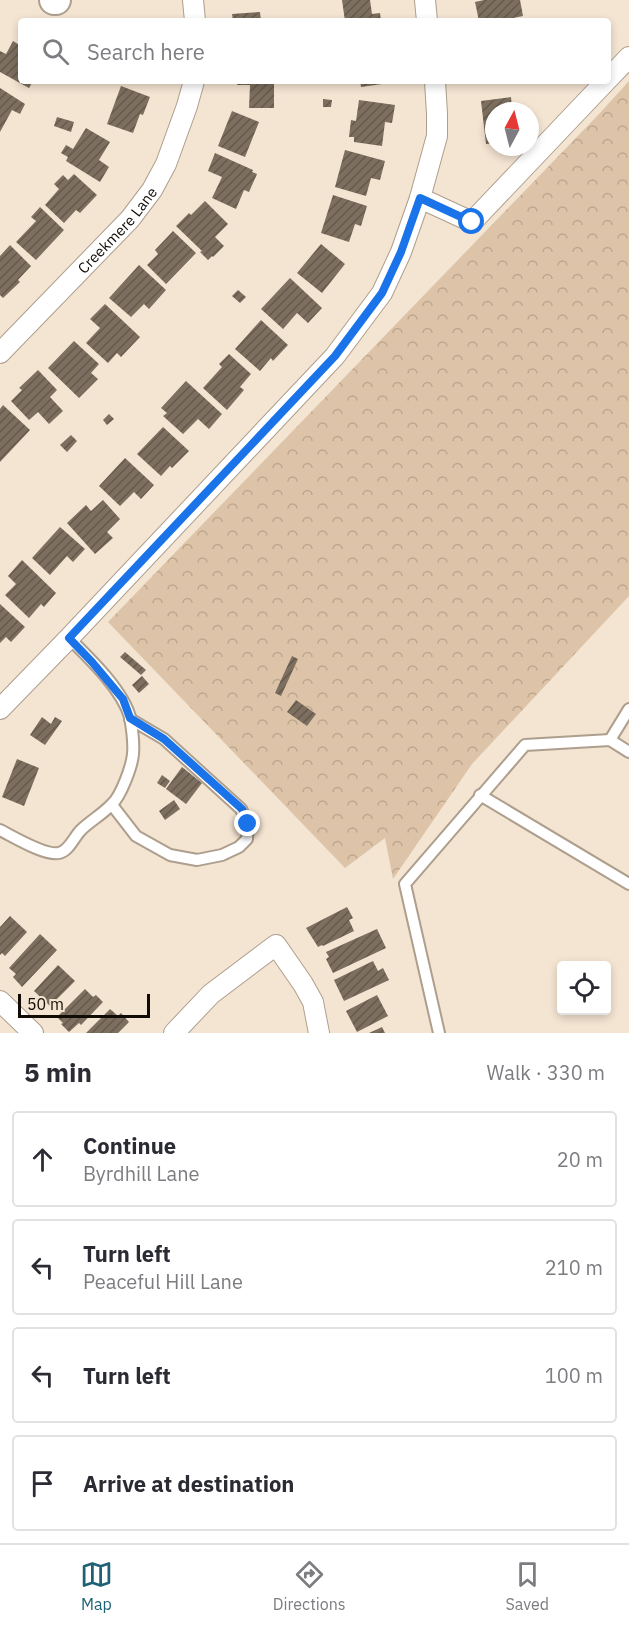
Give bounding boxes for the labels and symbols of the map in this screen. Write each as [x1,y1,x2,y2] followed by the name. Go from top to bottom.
[485,102,539,156] north arrow
[73,183,161,277] street label: Creekmere Lane
[458,208,484,234] route start
[234,810,260,836] route end
[18,991,150,1019] scale bar

